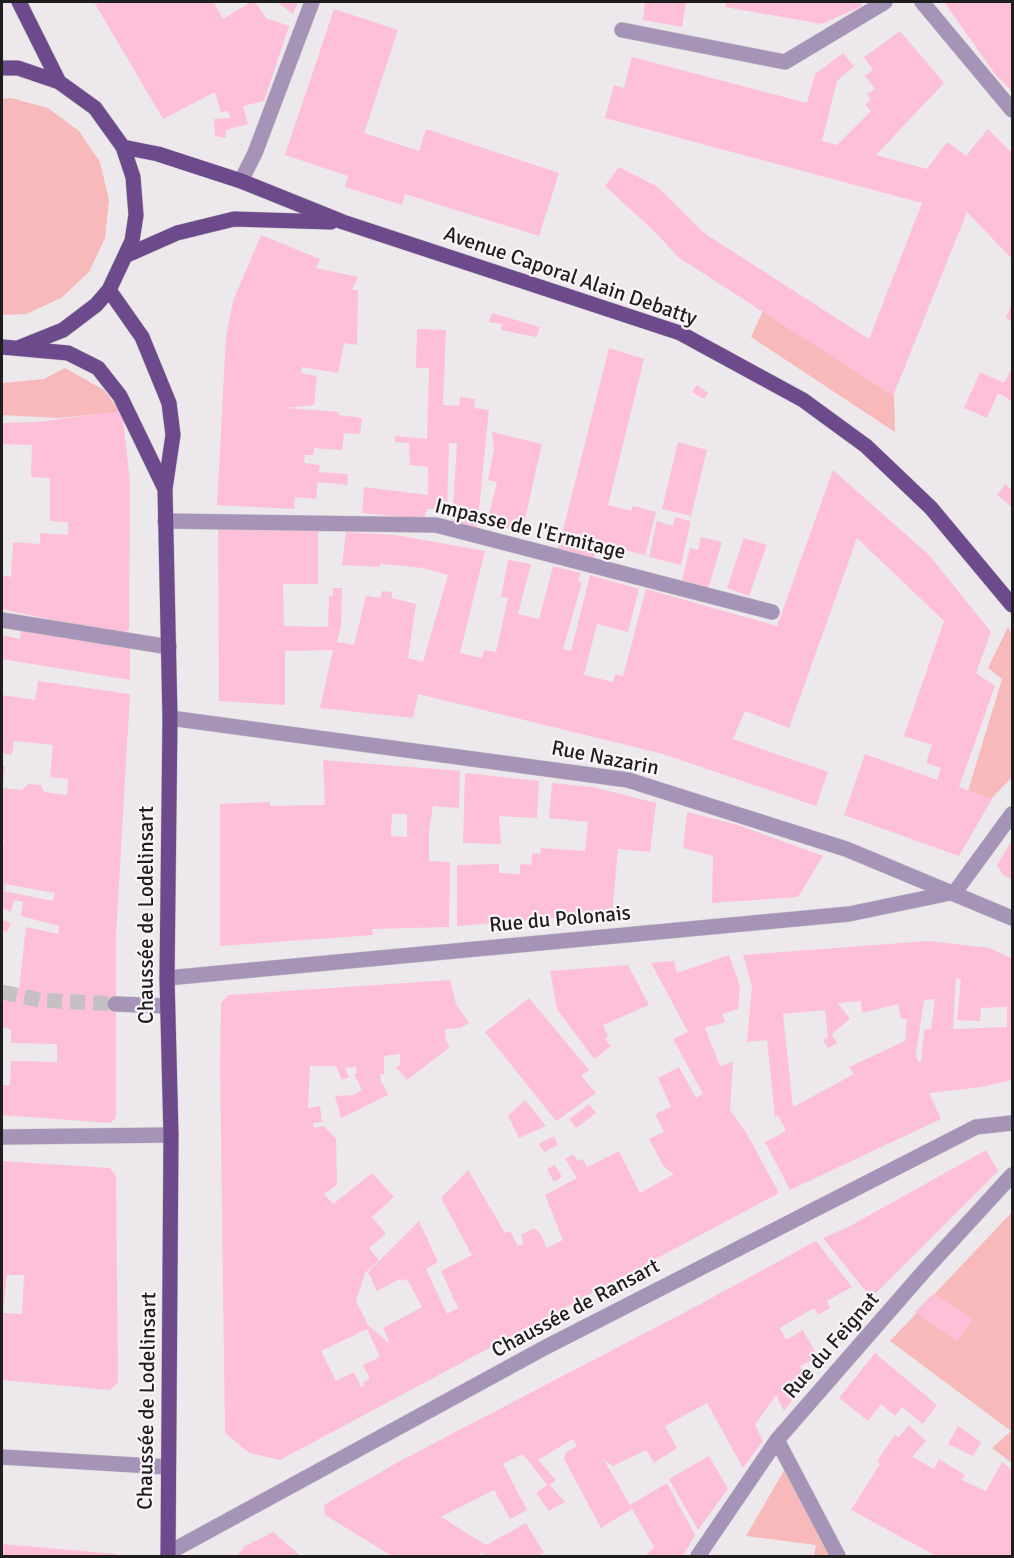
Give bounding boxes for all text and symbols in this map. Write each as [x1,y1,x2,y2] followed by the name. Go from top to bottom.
[440,222,700,332] street label: Avenue Caporal Alain Debatty
[432,494,628,566] street label: Impasse de l'Ermitage
[549,736,661,782] street label: Rue Nazarin
[134,806,160,1024] street label: Chaussée de Lodelinsart
[488,901,632,939] street label: Rue du Polonais
[488,1254,664,1364] street label: Chaussée de Ransart
[779,1288,885,1404] street label: Rue du Feignat
[133,1292,163,1510] street label: Chaussée de Lodelinsart

